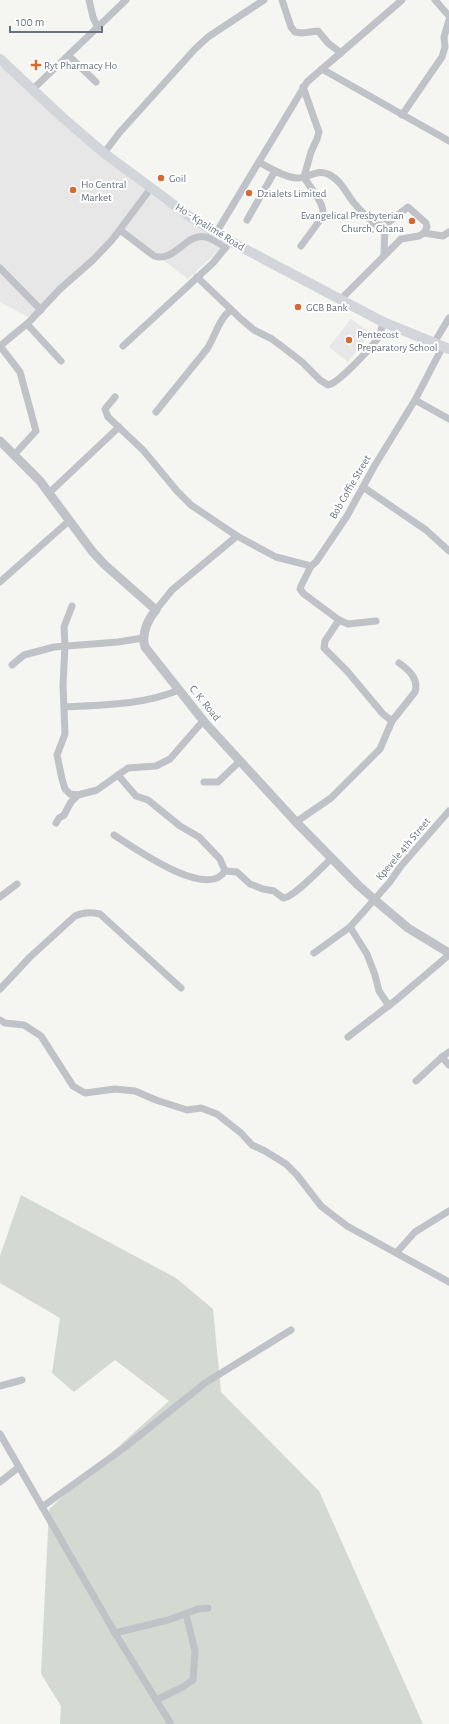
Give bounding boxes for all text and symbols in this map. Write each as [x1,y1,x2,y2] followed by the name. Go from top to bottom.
[10,8,102,34] scale bar
[16,16,44,28] text: 100 m
[31,60,41,70] marker: Ryt Pharmacy Ho
[44,60,117,71] place label: Ryt Pharmacy Ho
[156,173,166,183] marker: Goil
[169,173,186,184] place label: Goil
[81,179,127,203] place label: Ho Central Market
[68,185,78,195] marker: Ho Central Market
[244,188,254,198] marker: Dzialets Limited
[257,188,327,199] place label: Dzialets Limited
[173,201,247,253] street label: Ho - Kpalimé Road
[301,210,404,234] place label: Evangelical Presbyterian Church, Ghana
[407,216,417,226] marker: Evangelical Presbyterian Church, Ghana
[293,302,303,312] marker: GCB Bank
[306,302,348,313] place label: GCB Bank
[357,329,438,353] place label: Pentecost Preparatory School
[344,335,354,345] marker: Pentecost Preparatory School
[327,453,373,521] street label: Bob Coffie Street
[187,683,223,723] street label: C. K. Road
[374,815,433,882] street label: Kpevele 4th Street

